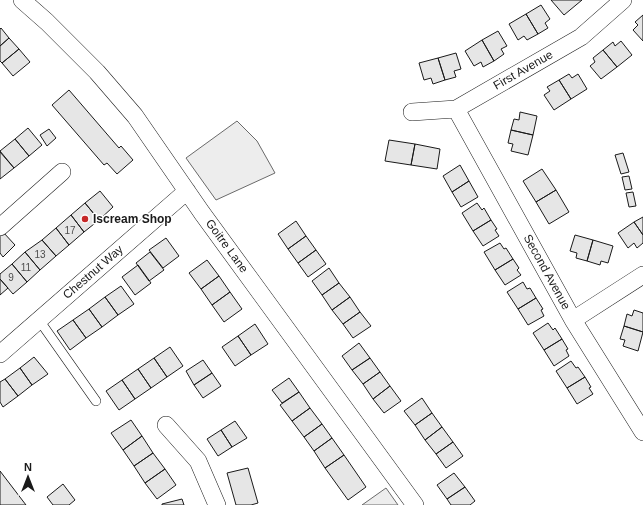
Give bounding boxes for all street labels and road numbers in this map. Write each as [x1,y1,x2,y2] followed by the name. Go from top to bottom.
[491,47,556,93] street label: First Avenue
[203,217,251,276] street label: Goitre Lane
[521,232,574,312] street label: Second Avenue
[60,242,126,302] street label: Chestnut Way

